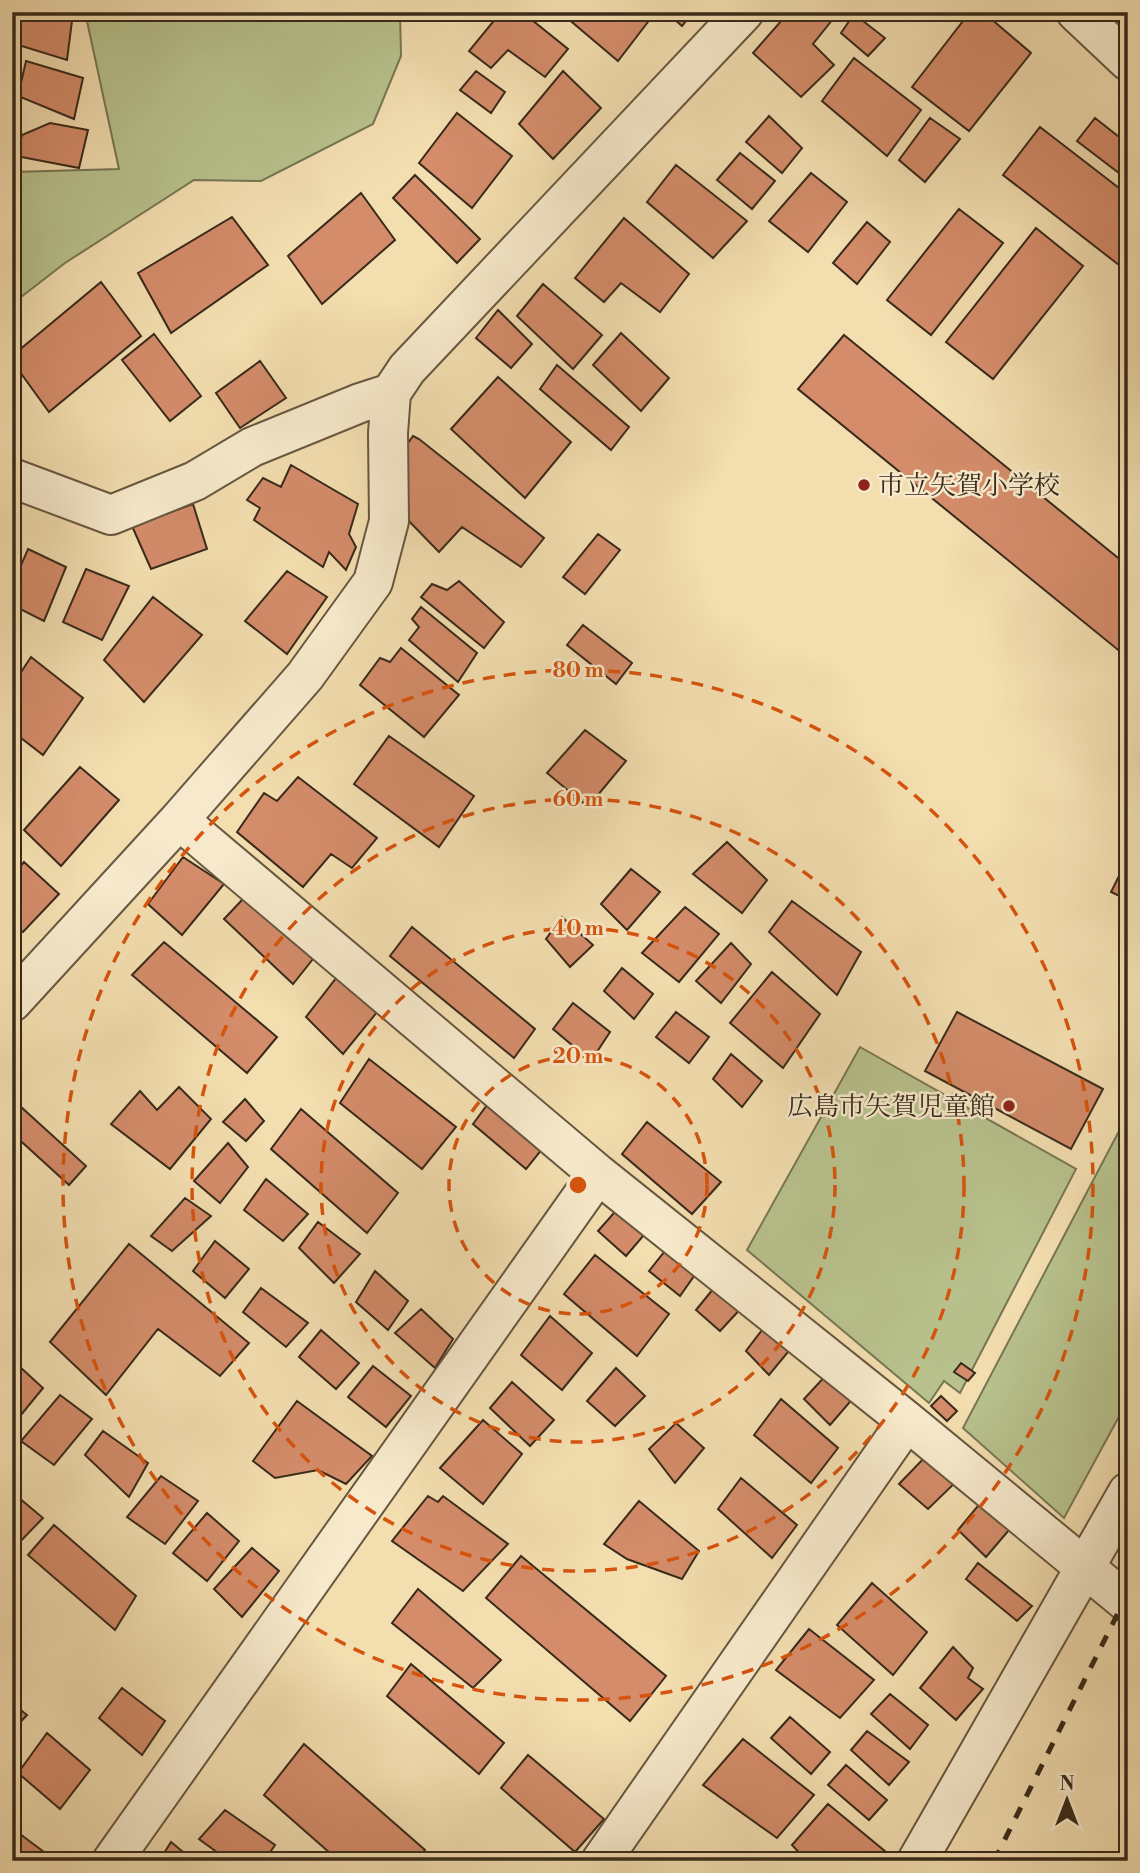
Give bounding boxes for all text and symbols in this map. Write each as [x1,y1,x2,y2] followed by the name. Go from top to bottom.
[878,470,1060,502] place label: 市立矢賀小学校
[856,477,872,493] marker: 市立矢賀小学校
[552,658,604,684] text: 80 m
[553,787,603,813] text: 60 m
[552,916,604,942] text: 40 m
[553,1044,603,1070] text: 20 m
[787,1091,995,1123] place label: 広島市矢賀児童館
[1001,1098,1017,1114] marker: 広島市矢賀児童館
[566,1173,590,1197] centre of rings
[1032,1764,1102,1834] north arrow
[1059,1772,1075,1796] text: N

